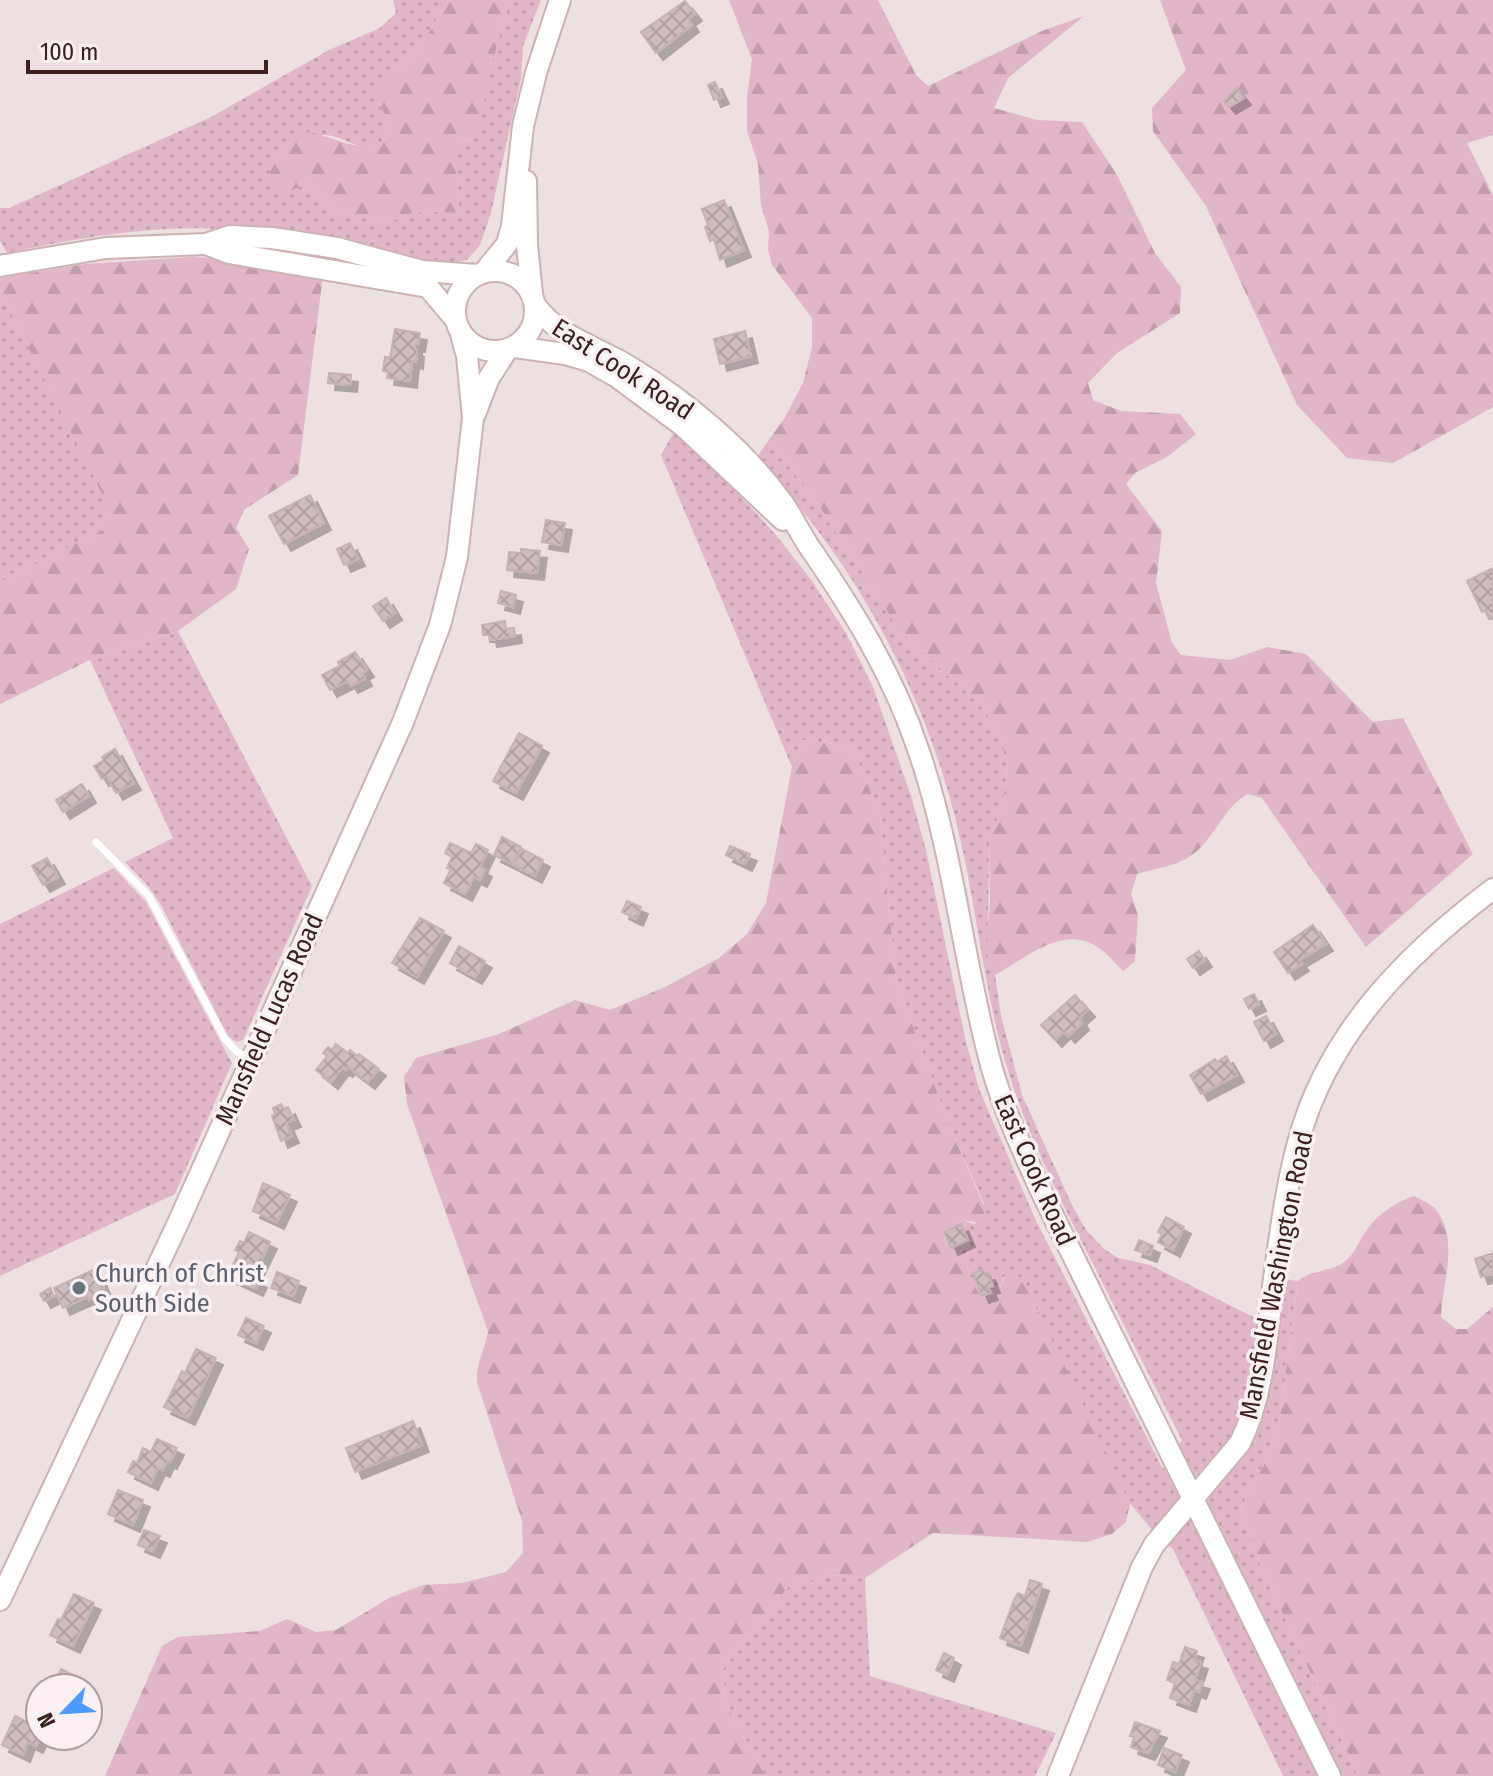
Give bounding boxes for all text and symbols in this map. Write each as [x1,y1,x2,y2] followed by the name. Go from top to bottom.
[28,24,266,74] scale bar
[40,38,98,66] text: 100 m
[546,312,699,427] street label: East Cook Road
[209,909,330,1130] street label: Mansfield Lucas Road
[987,1090,1082,1251] street label: East Cook Road
[1233,1128,1320,1422] street label: Mansfield Washington Road
[95,1258,265,1319] place label: Church of Christ South Side
[70,1279,88,1297] marker: Church of Christ South Side
[24,1672,104,1752] north arrow
[31,1709,61,1732] text: N

